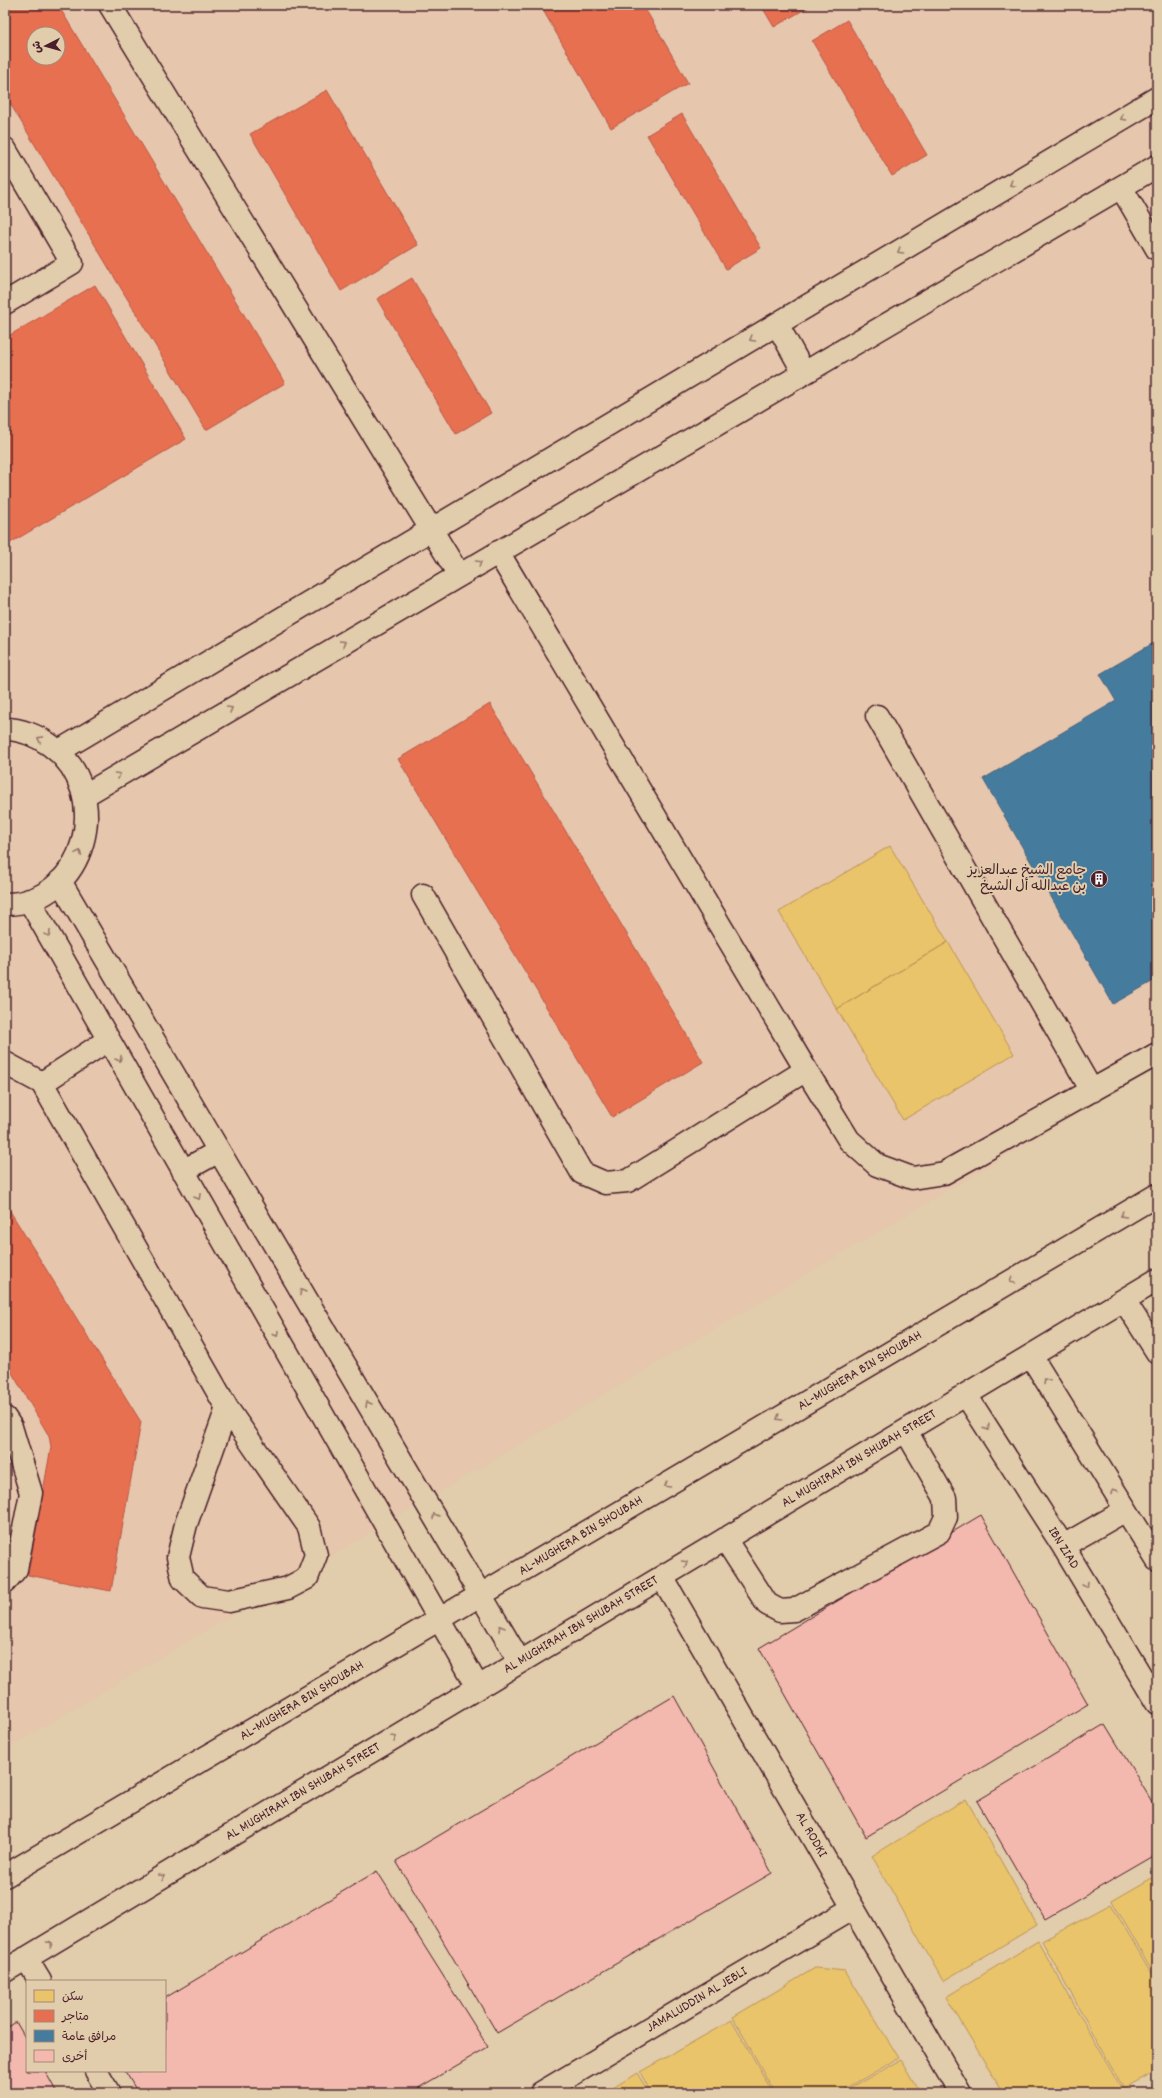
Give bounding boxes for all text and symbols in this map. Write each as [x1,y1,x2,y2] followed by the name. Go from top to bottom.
[26,26,66,66] north arrow
[29,40,47,54] text: ش
[1120,113,1127,121] one-way arrow
[1009,180,1016,187] one-way arrow
[897,246,904,254] one-way arrow
[749,334,756,341] one-way arrow
[475,561,482,568] one-way arrow
[339,641,346,648] one-way arrow
[226,707,233,714] one-way arrow
[36,736,44,743] one-way arrow
[114,772,121,779] one-way arrow
[74,850,82,857] one-way arrow
[967,861,1086,897] place label: جامع الشيخ عبدالعزيز بن عبدالله أل الشيخ
[1089,869,1109,889] building icon: جامع الشيخ عبدالعزيز بن عبدالله أل الشيخ
[43,930,50,937] one-way arrow
[114,1055,121,1063] one-way arrow
[193,1192,200,1200] one-way arrow
[1120,1210,1127,1217] one-way arrow
[1009,1276,1016,1283] one-way arrow
[300,1289,307,1296] one-way arrow
[794,1326,926,1416] street label: AL-MUGHERA BIN SHOUBAH
[272,1330,279,1337] one-way arrow
[1043,1378,1051,1385] one-way arrow
[366,1401,373,1408] one-way arrow
[778,1404,941,1513] street label: AL MUGHIRAH IBN SHUBAH STREET
[776,1414,783,1421] one-way arrow
[982,1424,990,1431] one-way arrow
[664,1480,671,1487] one-way arrow
[1112,1488,1119,1495] one-way arrow
[515,1491,647,1581] street label: AL-MUGHERA BIN SHOUBAH
[432,1513,439,1520] one-way arrow
[1042,1523,1084,1573] street label: IBN ZIAD
[681,1560,688,1568] one-way arrow
[500,1570,663,1679] street label: AL MUGHIRAH IBN SHUBAH STREET
[1082,1581,1089,1588] one-way arrow
[498,1625,505,1632] one-way arrow
[236,1656,368,1746] street label: AL-MUGHERA BIN SHOUBAH
[390,1736,397,1743] one-way arrow
[222,1737,385,1846] street label: AL MUGHIRAH IBN SHUBAH STREET
[790,1809,832,1862] street label: AL RODKI
[158,1874,165,1881] one-way arrow
[46,1941,53,1948] one-way arrow
[643,1962,752,2038] street label: JAMALUDDIN AL JEBLI
[26,1980,166,2072] legend
[62,1989,84,2006] text: سكن
[61,2009,89,2026] text: متاجر
[62,2029,116,2046] text: مرافق عامة
[62,2049,87,2066] text: أخرى

